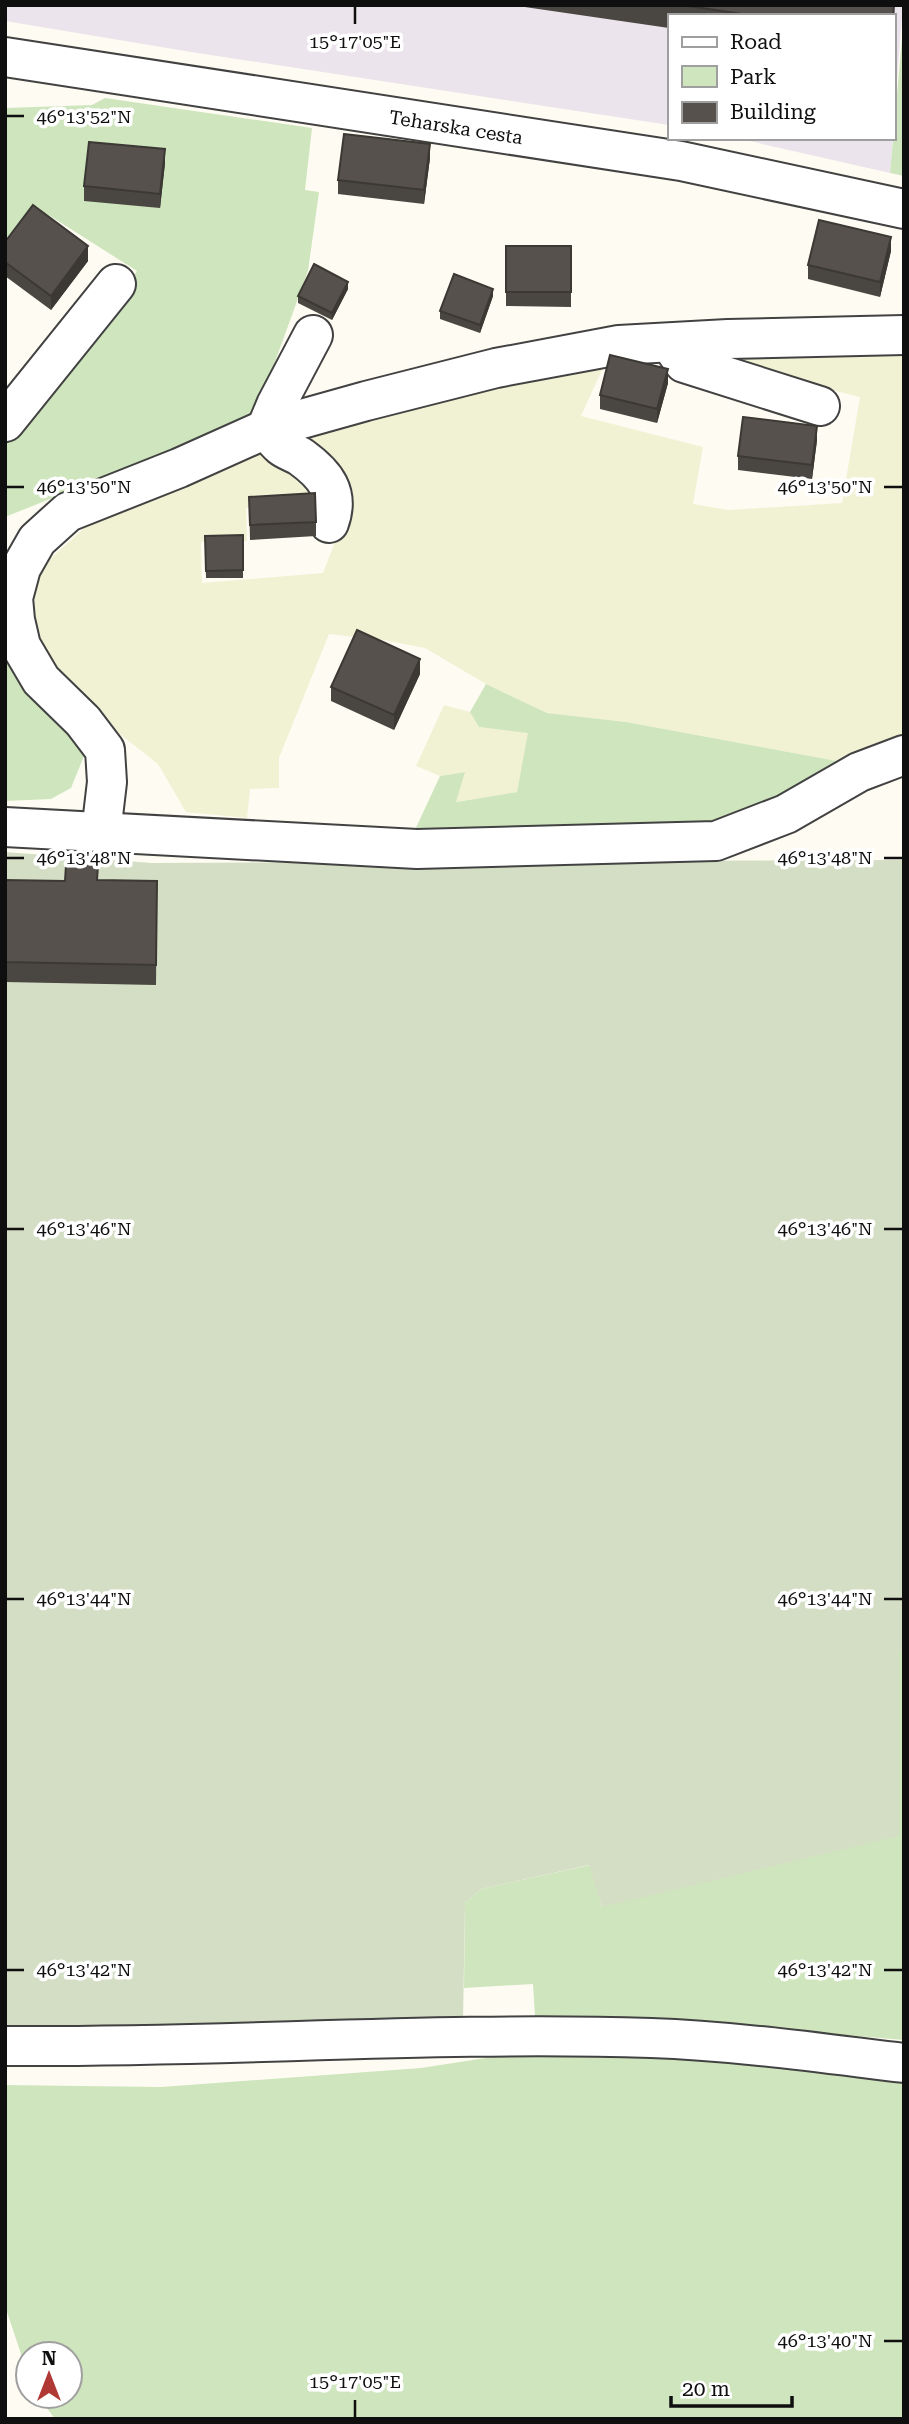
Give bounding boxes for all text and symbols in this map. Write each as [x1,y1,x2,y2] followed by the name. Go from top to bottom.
[668,14,895,140] legend
[730,30,782,54] text: Road
[309,31,401,52] text: 15°17'05"E
[730,65,776,89] text: Park
[730,100,816,124] text: Building
[37,106,131,127] text: 46°13'52"N
[387,106,525,150] street label: Teharska cesta
[37,476,131,497] text: 46°13'50"N
[778,476,872,497] text: 46°13'50"N
[37,847,131,868] text: 46°13'48"N
[778,847,872,868] text: 46°13'48"N
[37,1218,131,1239] text: 46°13'46"N
[778,1218,872,1239] text: 46°13'46"N
[37,1588,131,1609] text: 46°13'44"N
[778,1588,872,1609] text: 46°13'44"N
[37,1959,131,1980] text: 46°13'42"N
[778,1959,872,1980] text: 46°13'42"N
[778,2330,872,2351] text: 46°13'40"N
[14,2340,84,2410] north arrow
[42,2347,57,2370] text: N
[671,2364,792,2408] scale bar
[309,2371,401,2392] text: 15°17'05"E
[682,2377,730,2401] text: 20 m

